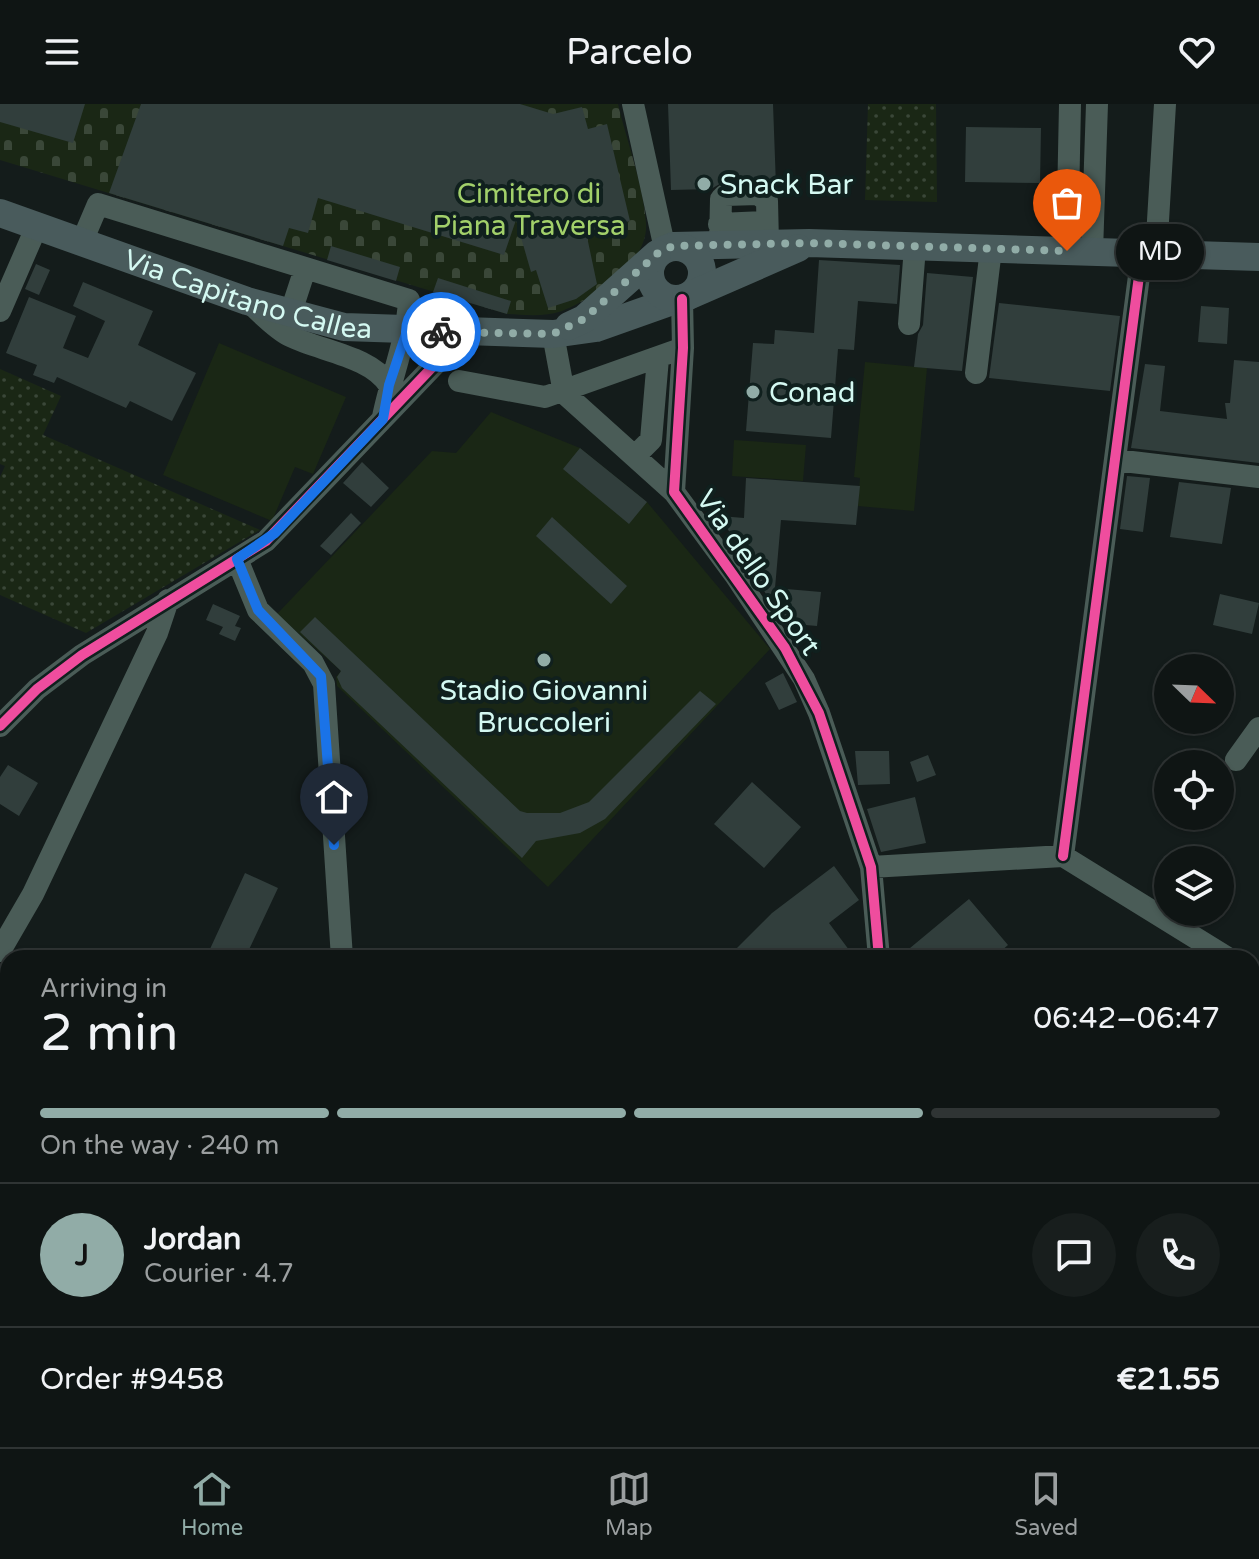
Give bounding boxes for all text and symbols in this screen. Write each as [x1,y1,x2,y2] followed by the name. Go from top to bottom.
[40,30,84,74] icon: menu
[1175,30,1219,74] icon: heart
[566,31,693,74] text: Parcelo
[720,168,853,202] place label: Snack Bar
[1033,169,1101,251] pin
[695,175,713,193] marker: Snack Bar
[432,177,626,243] park label: Cimitero di Piana Traversa
[1045,181,1089,225] icon: bag
[1115,223,1203,279] callout: MD
[1138,236,1182,267] text: MD
[119,243,373,346] street label: Via Capitano Callea
[401,292,481,372] courier
[419,310,463,354] icon: bike
[769,376,856,410] place label: Conad
[744,383,762,401] marker: Conad
[689,483,828,662] street label: Via dello Sport
[535,651,553,669] marker: Stadio Giovanni Bruccoleri
[1154,654,1234,734] north arrow
[1154,654,1234,926] map controls
[440,674,648,740] place label: Stadio Giovanni Bruccoleri
[1154,750,1234,830] button: locate
[300,763,368,845] pin
[312,775,356,819] icon: home
[1154,846,1234,926] button: layers
[40,973,167,1004] text: Arriving in
[1033,1000,1220,1037] text: 06:42–06:47
[40,1002,179,1065] text: 2 min
[40,1130,279,1161] text: On the way · 240 m
[1032,1213,1116,1297] button: chat
[1136,1213,1220,1297] button: phone
[144,1221,241,1258] text: Jordan
[75,1237,89,1274] text: J
[144,1258,294,1289] text: Courier · 4.7
[40,1361,224,1398] text: Order #9458
[1116,1361,1220,1398] text: €21.55
[181,1467,243,1541] tab: Home
[605,1467,653,1541] tab: Map
[1014,1467,1078,1541] tab: Saved

